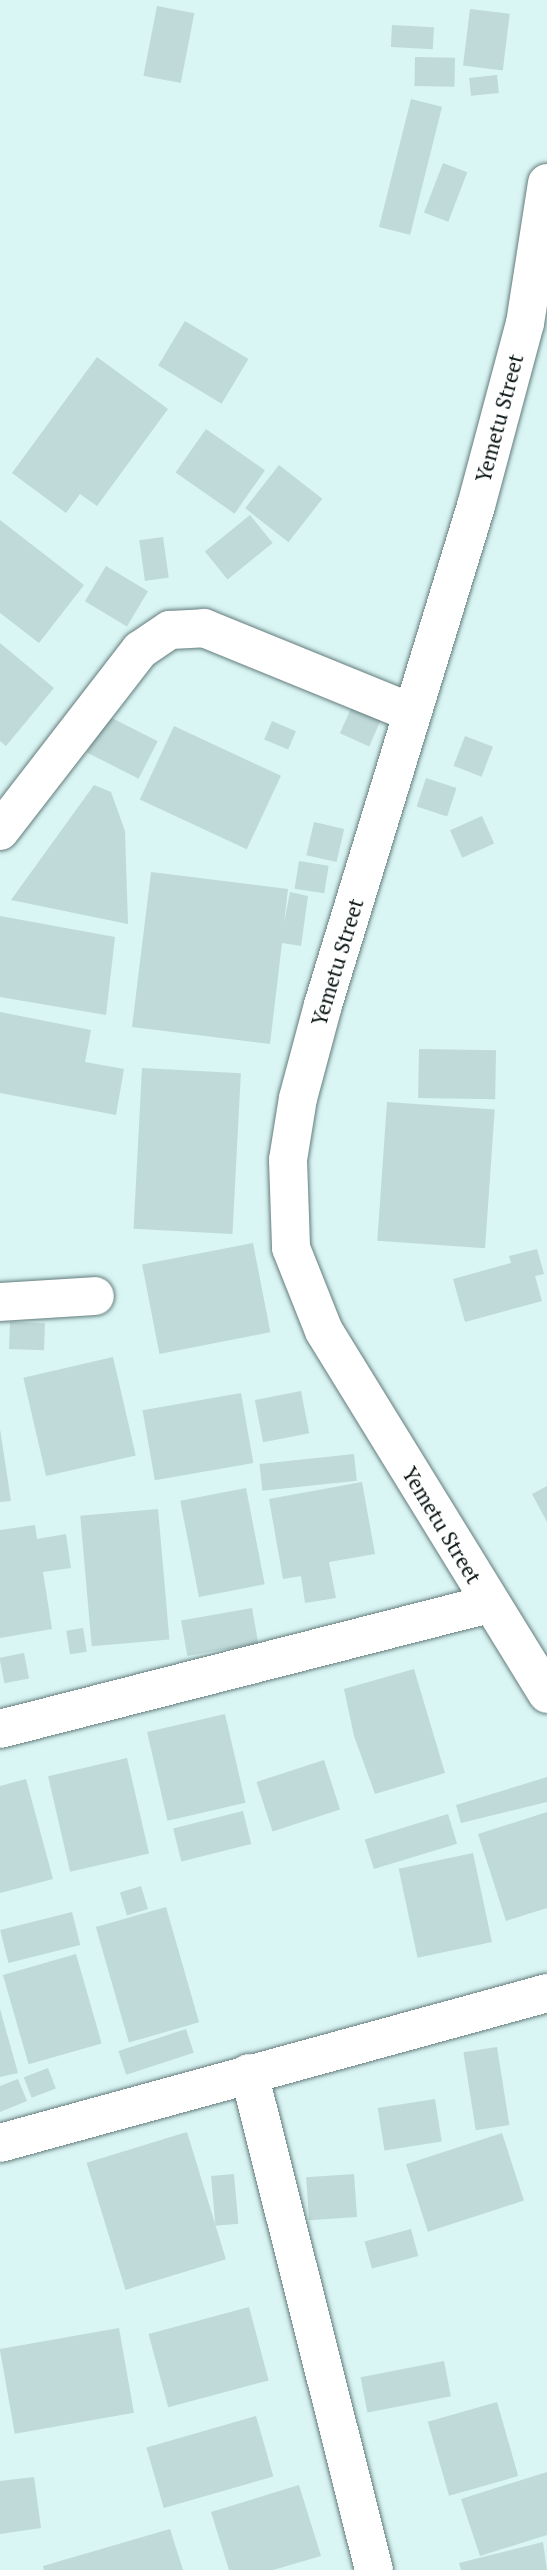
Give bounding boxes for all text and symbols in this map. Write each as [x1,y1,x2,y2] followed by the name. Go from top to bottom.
[470,351,528,485] street label: Yemetu Street
[306,895,368,1029] street label: Yemetu Street
[397,1462,487,1588] street label: Yemetu Street

